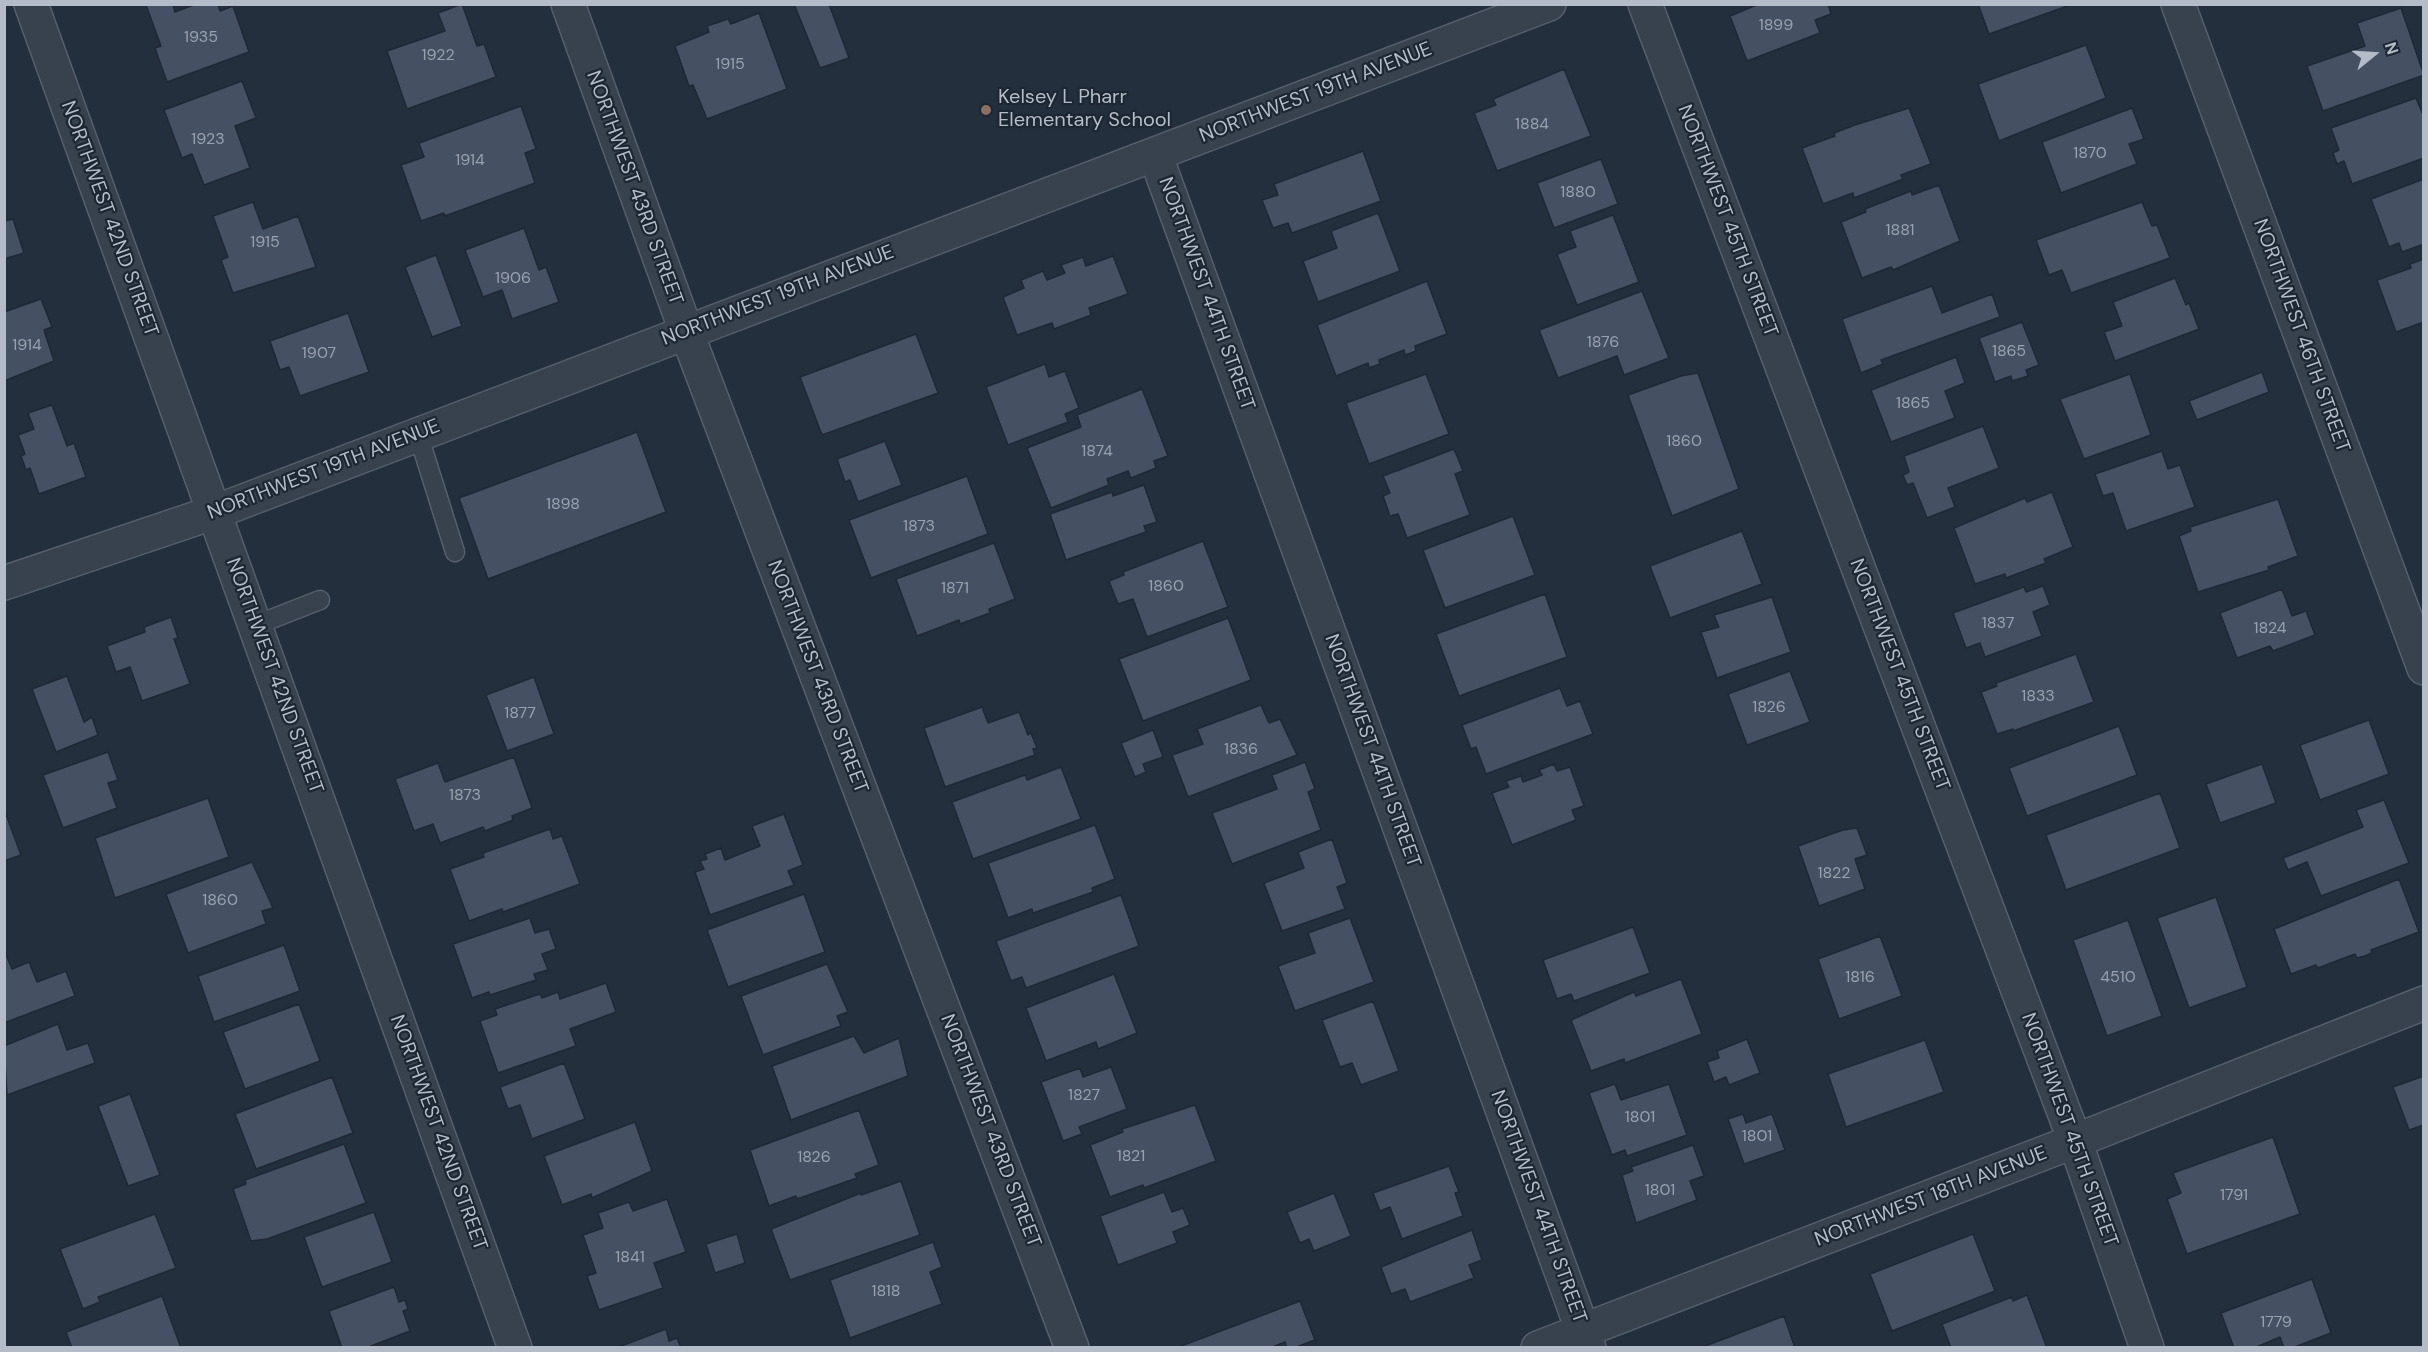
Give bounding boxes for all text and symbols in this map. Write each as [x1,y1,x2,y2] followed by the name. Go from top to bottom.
[1759,16,1793,36] house number: 1899
[2344,24,2404,84] north arrow
[184,28,218,48] house number: 1935
[1196,38,1436,148] street label: NORTHWEST 19TH AVENUE
[2380,39,2403,57] text: N
[421,46,455,66] house number: 1922
[715,55,745,75] house number: 1915
[580,68,688,308] street label: NORTHWEST 43RD STREET
[998,86,1171,133] place label: Kelsey L Pharr Elementary School
[55,98,163,340] street label: NORTHWEST 42ND STREET
[1672,101,1782,341] street label: NORTHWEST 45TH STREET
[979,103,993,117] marker: Kelsey L Pharr Elementary School
[1515,115,1549,135] house number: 1884
[191,130,225,150] house number: 1923
[2073,144,2107,164] house number: 1870
[455,151,485,171] house number: 1914
[1153,174,1259,414] street label: NORTHWEST 44TH STREET
[1560,183,1596,203] house number: 1880
[2248,216,2354,456] street label: NORTHWEST 46TH STREET
[1885,221,1915,241] house number: 1881
[250,233,280,253] house number: 1915
[658,241,898,351] street label: NORTHWEST 19TH AVENUE
[495,269,531,289] house number: 1906
[1587,333,1619,353] house number: 1876
[12,336,42,356] house number: 1914
[1992,342,2026,362] house number: 1865
[302,344,336,364] house number: 1907
[1896,394,1930,414] house number: 1865
[204,415,444,525] street label: NORTHWEST 19TH AVENUE
[1666,432,1702,452] house number: 1860
[1081,442,1113,462] house number: 1874
[546,495,580,515] house number: 1898
[903,517,935,537] house number: 1873
[220,555,328,797] street label: NORTHWEST 42ND STREET
[1844,555,1954,795] street label: NORTHWEST 45TH STREET
[761,557,873,797] street label: NORTHWEST 43RD STREET
[1148,577,1184,597] house number: 1860
[941,579,969,599] house number: 1871
[1982,614,2014,634] house number: 1837
[2253,619,2287,639] house number: 1824
[1319,631,1425,871] street label: NORTHWEST 44TH STREET
[2021,687,2055,707] house number: 1833
[1752,698,1786,718] house number: 1826
[504,704,536,724] house number: 1877
[1224,740,1258,760] house number: 1836
[449,786,481,806] house number: 1873
[1818,864,1850,884] house number: 1822
[202,891,238,911] house number: 1860
[1845,968,1875,988] house number: 1816
[2100,968,2136,988] house number: 4510
[2016,1010,2122,1250] street label: NORTHWEST 45TH STREET
[934,1011,1046,1251] street label: NORTHWEST 43RD STREET
[384,1012,492,1254] street label: NORTHWEST 42ND STREET
[1068,1086,1100,1106] house number: 1827
[1485,1087,1591,1327] street label: NORTHWEST 44TH STREET
[1625,1108,1655,1128] house number: 1801
[1742,1127,1772,1147] house number: 1801
[1812,1142,2050,1252] street label: NORTHWEST 18TH AVENUE
[1117,1147,1145,1167] house number: 1821
[797,1148,831,1168] house number: 1826
[1645,1181,1675,1201] house number: 1801
[2220,1186,2248,1206] house number: 1791
[615,1248,645,1268] house number: 1841
[871,1282,901,1302] house number: 1818
[2260,1313,2292,1333] house number: 1779

